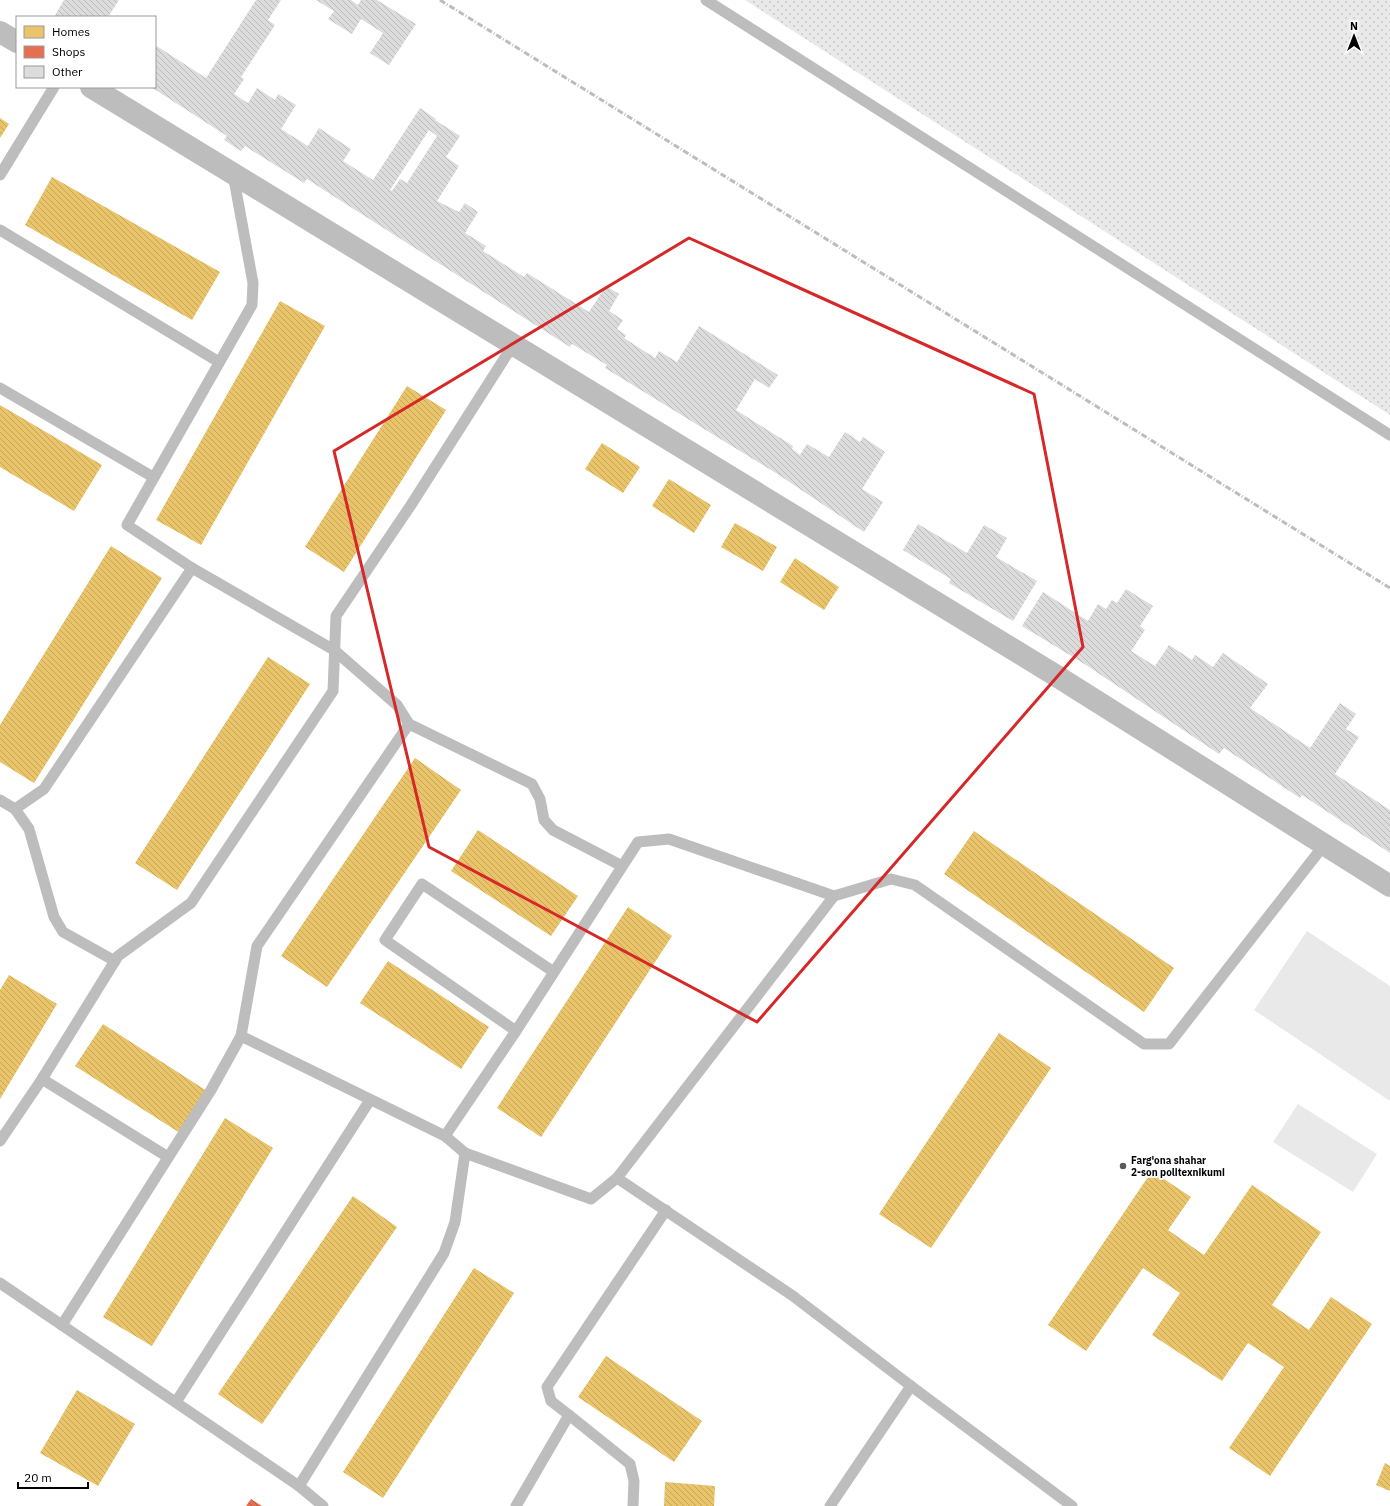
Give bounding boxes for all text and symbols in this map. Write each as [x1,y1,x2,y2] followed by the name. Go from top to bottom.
[16,16,156,88] legend
[1334,16,1374,56] north arrow
[1350,19,1358,33] text: N
[52,24,90,39] text: Homes
[52,44,85,59] text: Shops
[52,64,83,79] text: Other
[1131,1154,1225,1179] place label: Farg'ona shahar 2-son politexnikumi
[1118,1161,1128,1171] marker: Farg'ona shahar 2-son politexnikumi
[18,1464,88,1490] scale bar
[24,1470,52,1485] text: 20 m

